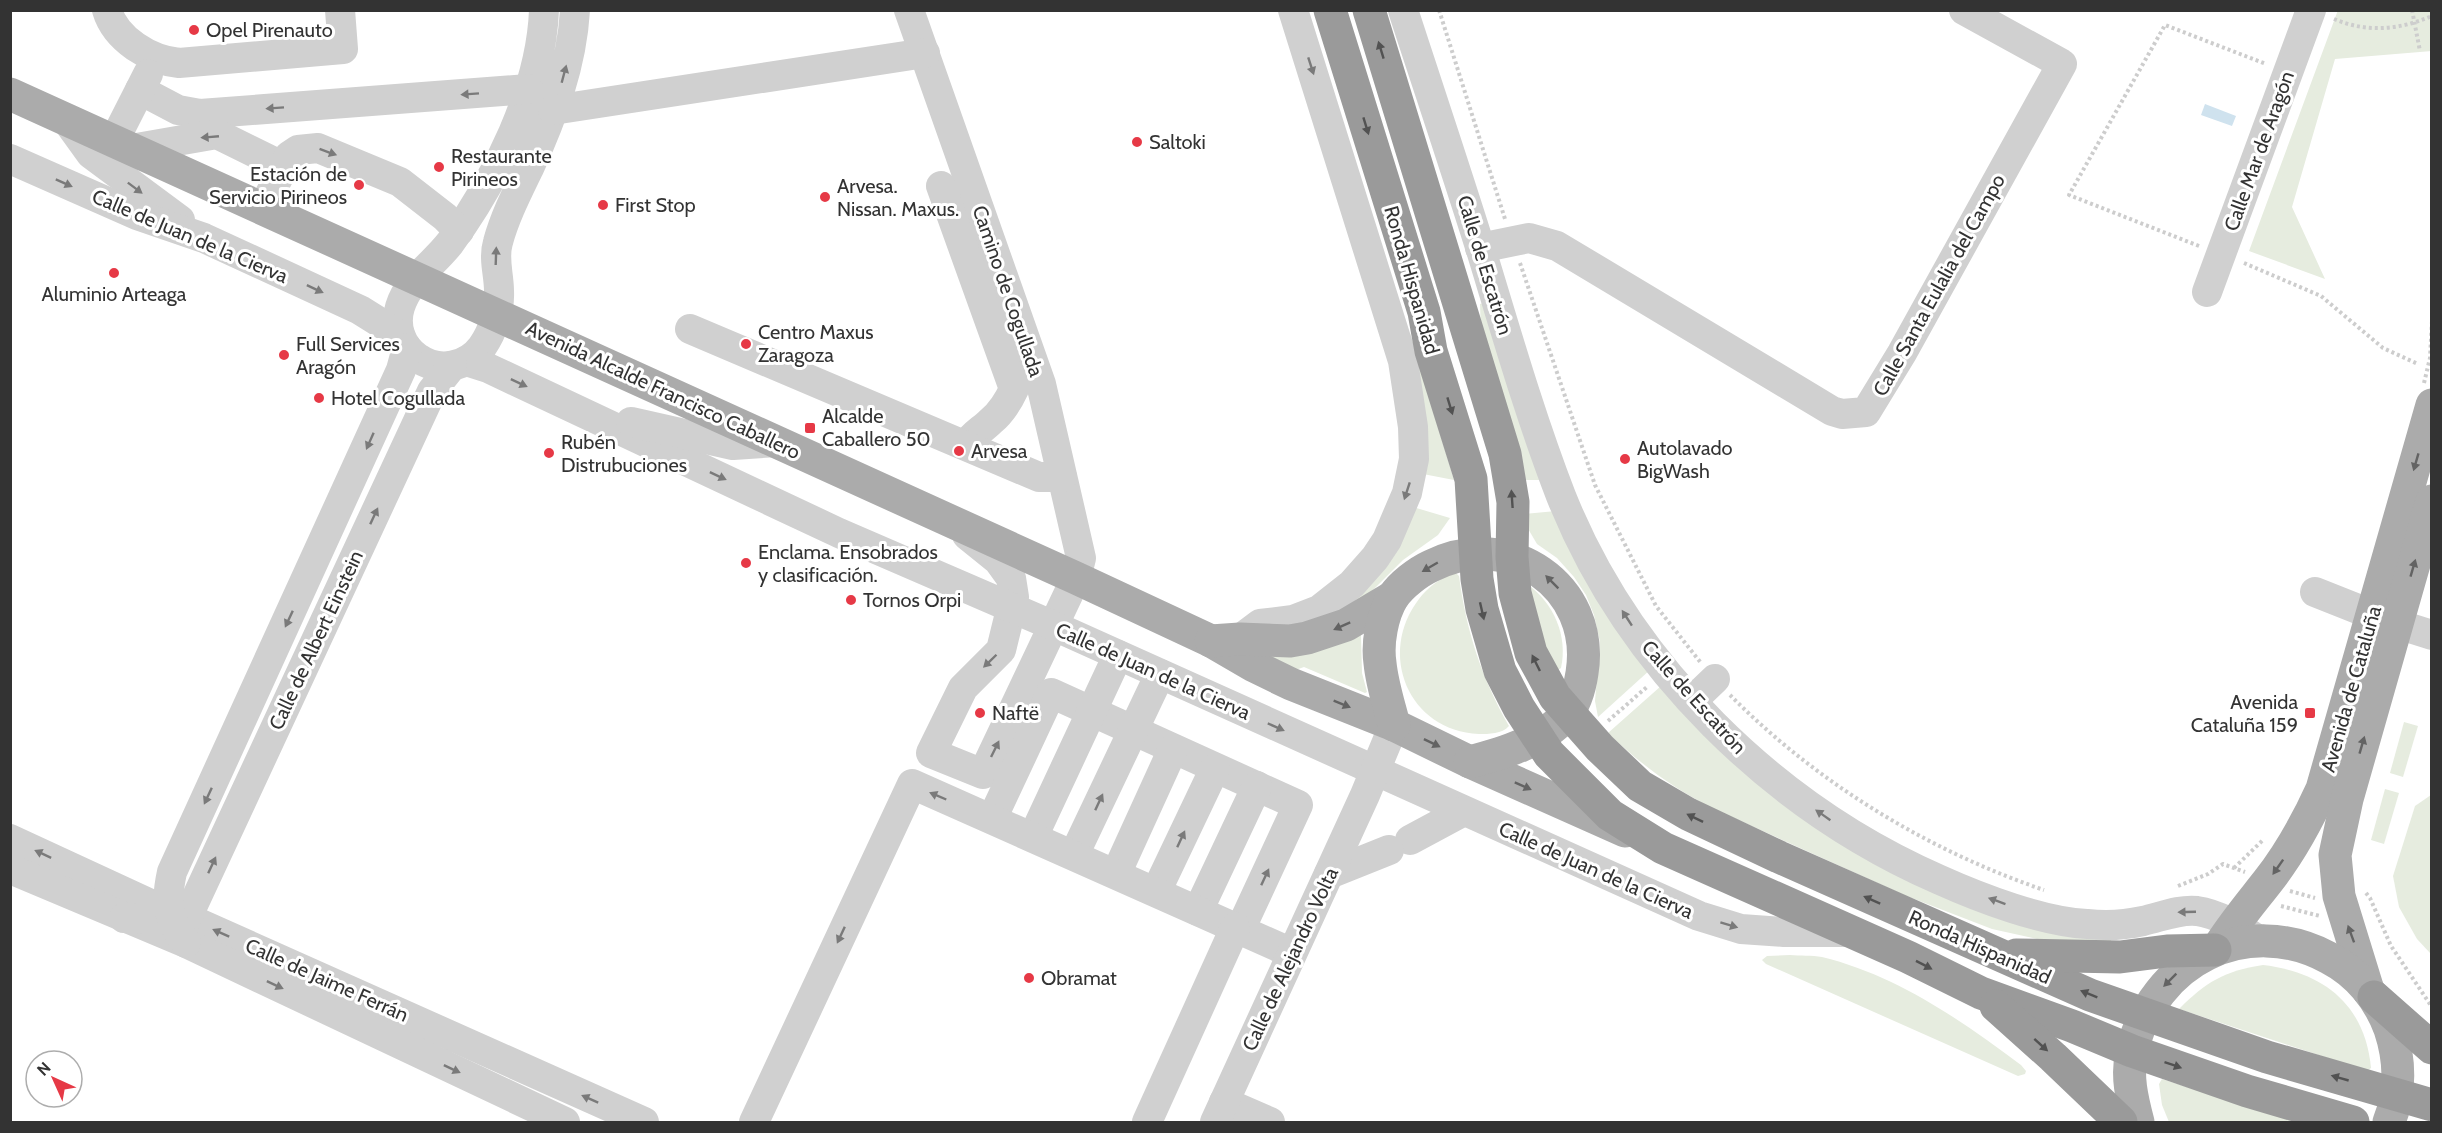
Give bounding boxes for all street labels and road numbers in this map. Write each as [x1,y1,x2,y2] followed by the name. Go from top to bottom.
[2219,68,2299,234] street label: Calle Mar de Aragón
[1868,170,2010,400] street label: Calle Santa Eulalia del Campo
[89,184,292,288] street label: Calle de Juan de la Cierva
[1452,192,1518,338] street label: Calle de Escatrón
[967,202,1049,380] street label: Camino de Cogullada
[1379,203,1445,357] street label: Ronda Hispanidad
[522,316,804,464] street label: Avenida Alcalde Francisco Caballero
[264,546,368,734] street label: Calle de Albert Einstein
[2316,603,2386,775] street label: Avenida de Cataluña
[1052,617,1254,725] street label: Calle de Juan de la Cierva
[1637,635,1751,759] street label: Calle de Escatrón
[1495,816,1697,924] street label: Calle de Juan de la Cierva
[1237,863,1343,1054] street label: Calle de Alejandro Volta
[1905,905,2055,989] street label: Ronda Hispanidad
[242,933,412,1027] street label: Calle de Jaime Ferrán

